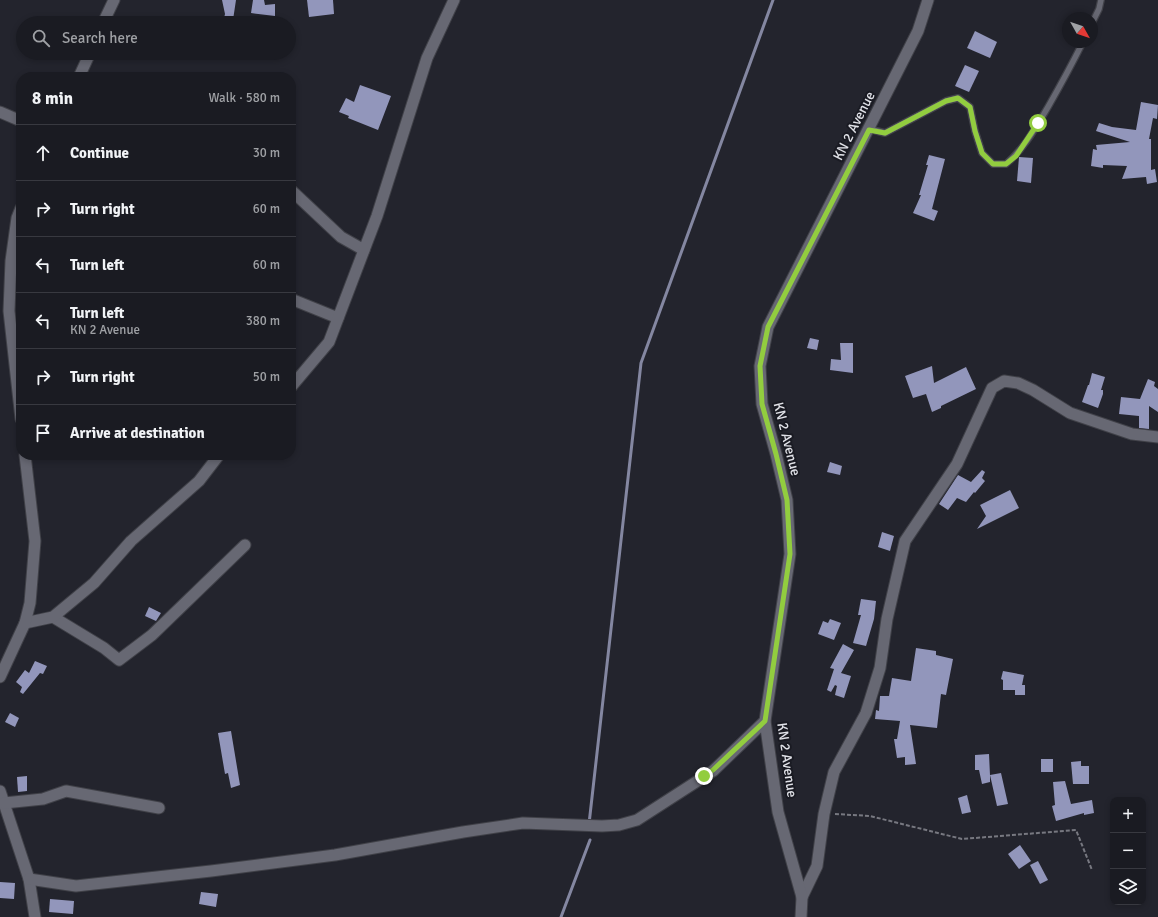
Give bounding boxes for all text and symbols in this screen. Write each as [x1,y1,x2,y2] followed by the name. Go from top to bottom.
[1062,12,1098,48] north arrow
[16,16,296,60] search box
[30,27,52,49] icon: search
[62,29,138,47] text: Search here
[32,88,73,109] text: 8 min
[829,89,879,163] street label: KN 2 Avenue
[209,90,280,106] text: Walk · 580 m
[1029,114,1047,132] route start
[32,142,54,164] icon: ahead
[70,144,129,162] text: Continue
[253,145,280,161] text: 30 m
[32,198,54,220] icon: right
[70,200,135,218] text: Turn right
[253,201,280,217] text: 60 m
[32,254,54,276] icon: left
[70,256,124,274] text: Turn left
[253,257,280,273] text: 60 m
[70,304,124,322] text: Turn left
[32,310,54,332] icon: left
[246,313,280,329] text: 380 m
[70,322,140,338] text: KN 2 Avenue
[32,366,54,388] icon: right
[70,368,135,386] text: Turn right
[253,369,280,385] text: 50 m
[770,400,804,478] street label: KN 2 Avenue
[32,422,54,444] icon: arrive
[70,424,205,442] text: Arrive at destination
[773,721,801,799] street label: KN 2 Avenue
[695,767,713,785] route end
[1110,797,1146,905] map controls
[1110,797,1146,833] button: +
[1110,833,1146,869] button: −
[1110,869,1146,905] button: layers

